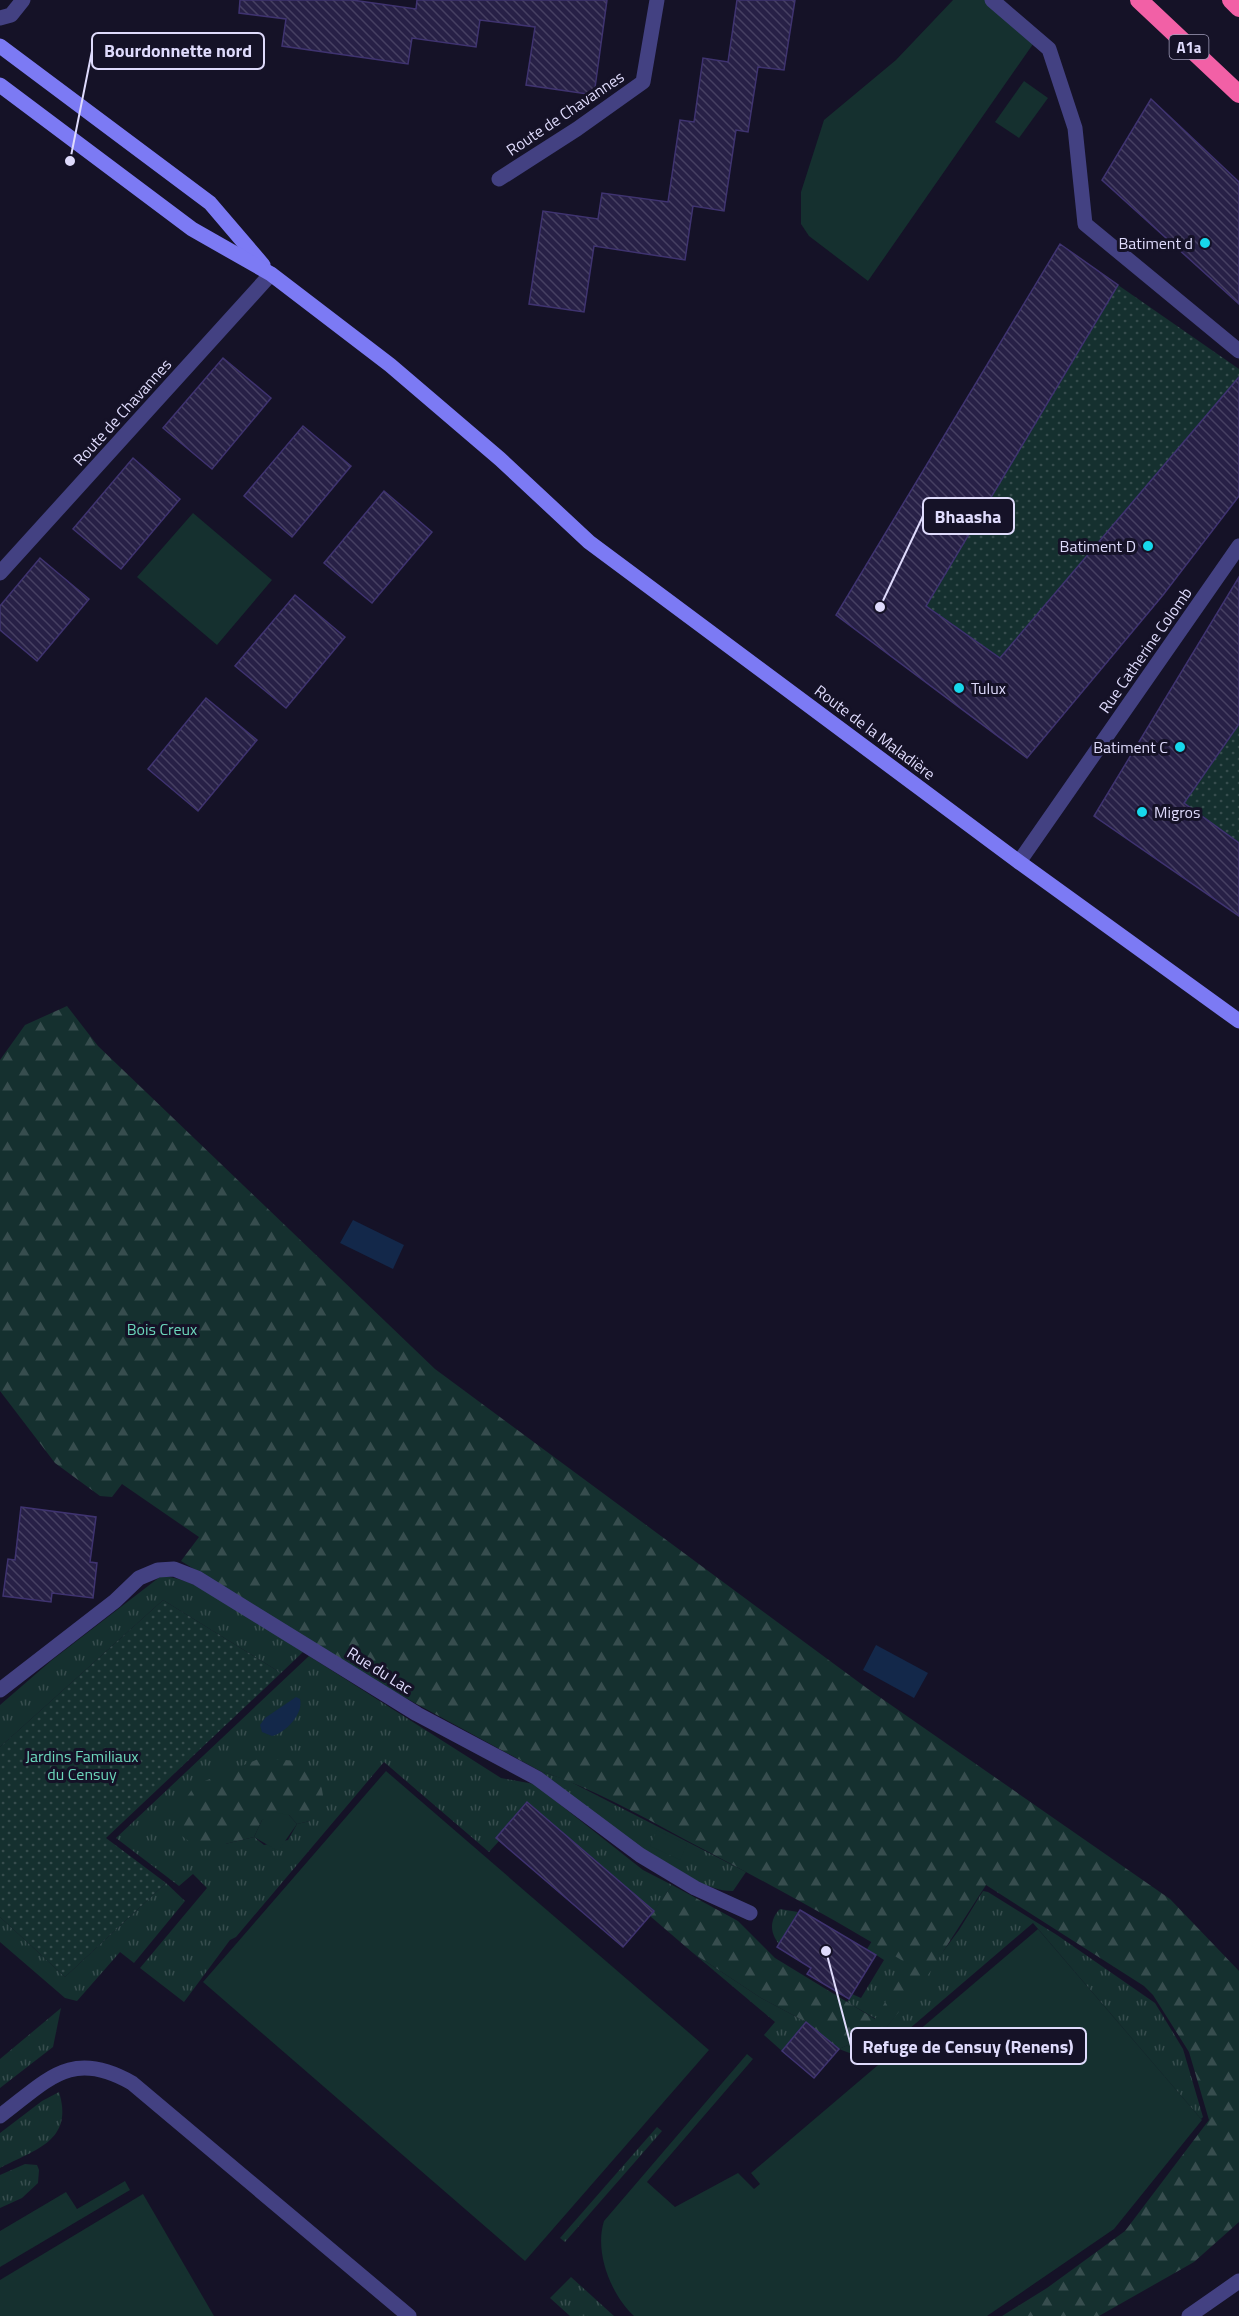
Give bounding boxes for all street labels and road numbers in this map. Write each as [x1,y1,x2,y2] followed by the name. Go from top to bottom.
[1170,35,1208,59] road number: A1a
[501,65,629,161] street label: Route de Chavannes
[67,353,177,471] street label: Route de Chavannes
[1092,582,1198,718] street label: Rue Catherine Colomb
[810,679,940,785] street label: Route de la Maladière
[343,1640,417,1700] street label: Rue du Lac

